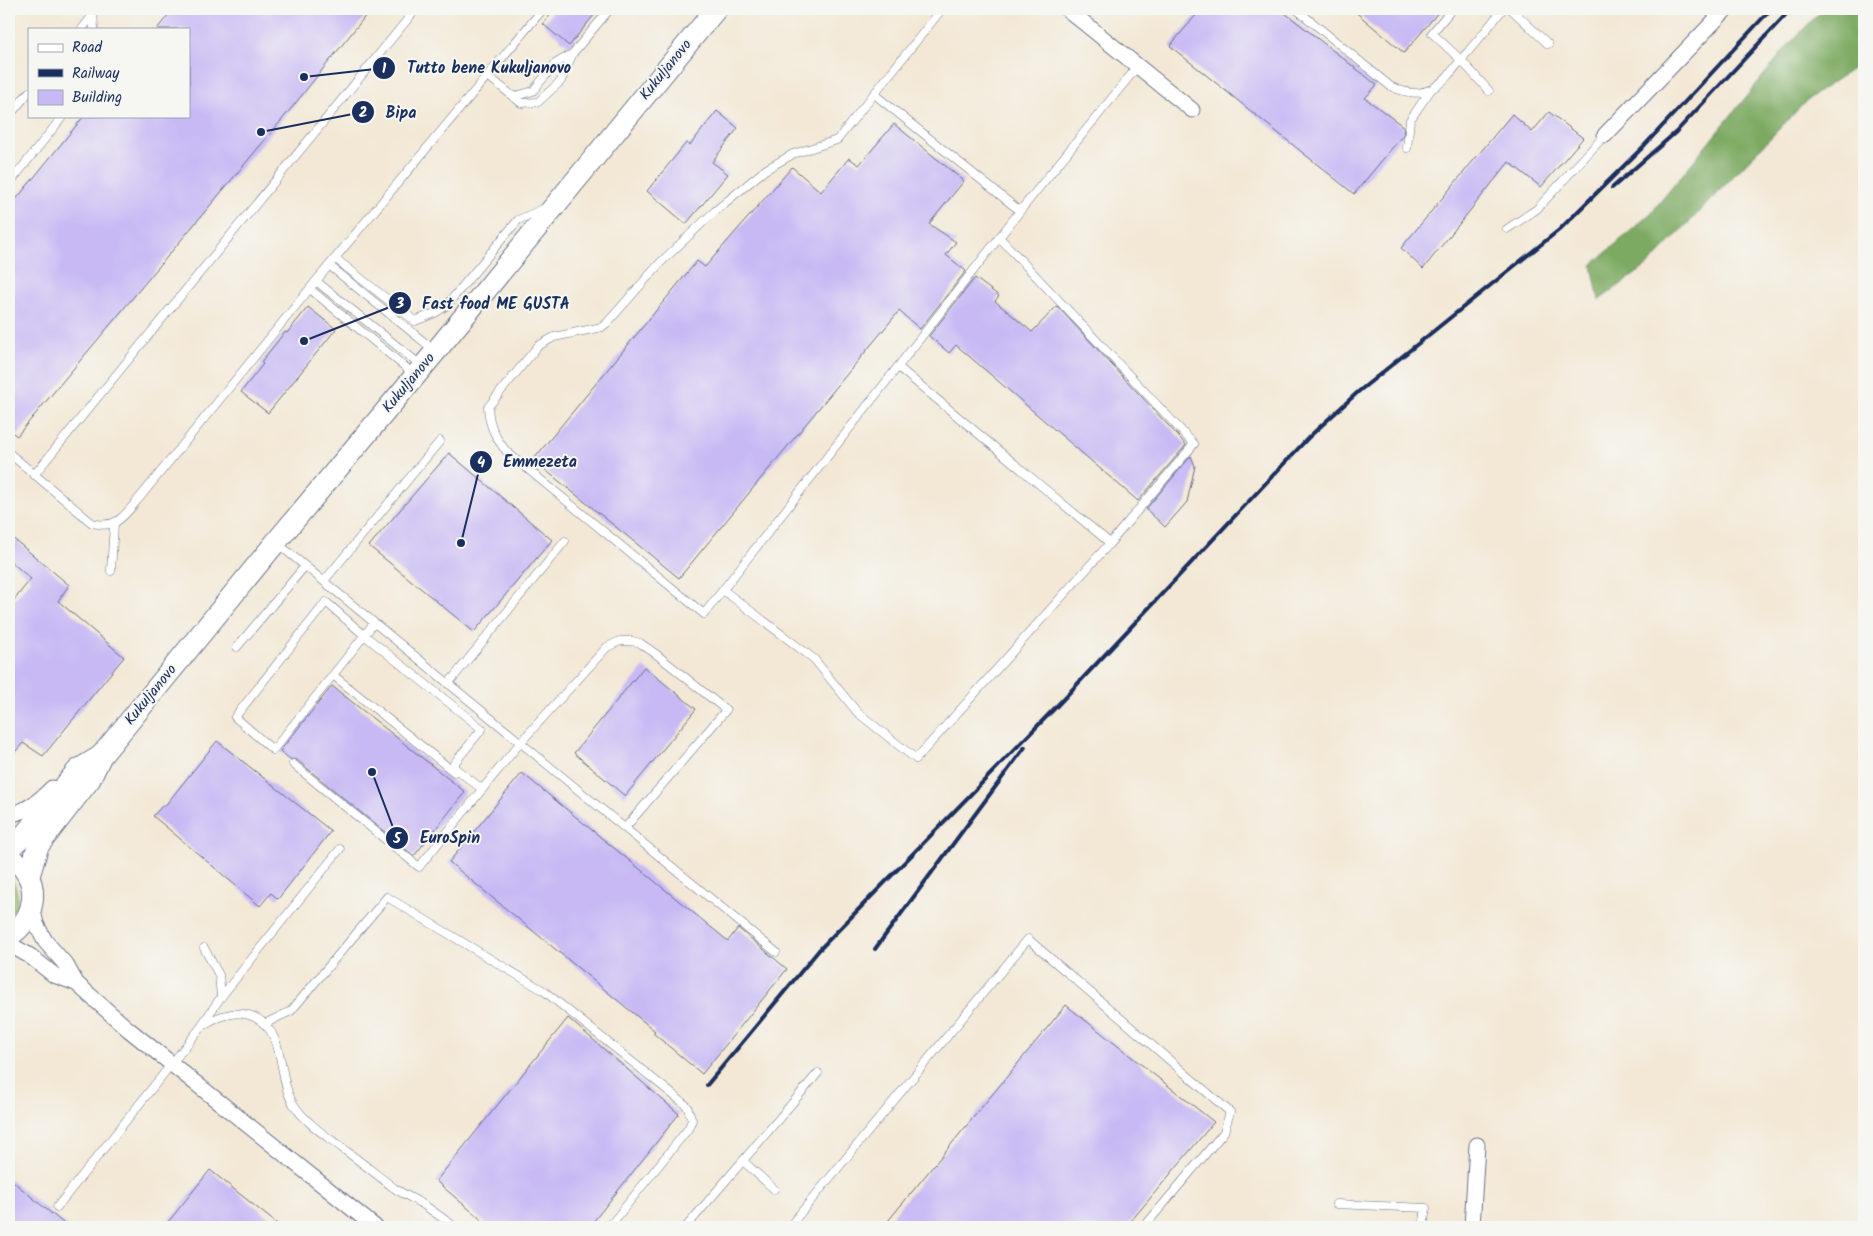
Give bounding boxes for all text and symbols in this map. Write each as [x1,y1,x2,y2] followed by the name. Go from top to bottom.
[28,28,190,118] legend
[634,34,698,106] street label: Kukuljanovo
[72,36,103,60] text: Road
[372,52,581,83] callout: Tutto bene Kukuljanovo
[407,56,571,81] text: Tutto bene Kukuljanovo
[382,57,387,81] text: 1
[72,62,120,86] text: Railway
[72,86,122,110] text: Building
[351,97,427,128] callout: Bipa
[359,101,368,125] text: 2
[386,101,416,126] text: Bipa
[388,287,580,318] callout: Fast food ME GUSTA
[395,292,404,316] text: 3
[422,292,570,317] text: Fast food ME GUSTA
[376,347,442,419] street label: Kukuljanovo
[468,446,587,477] callout: Emmezeta
[503,450,577,475] text: Emmezeta
[477,451,485,475] text: 4
[119,659,183,731] street label: Kukuljanovo
[384,822,490,853] callout: EuroSpin
[420,826,480,851] text: EuroSpin
[392,827,402,851] text: 5

